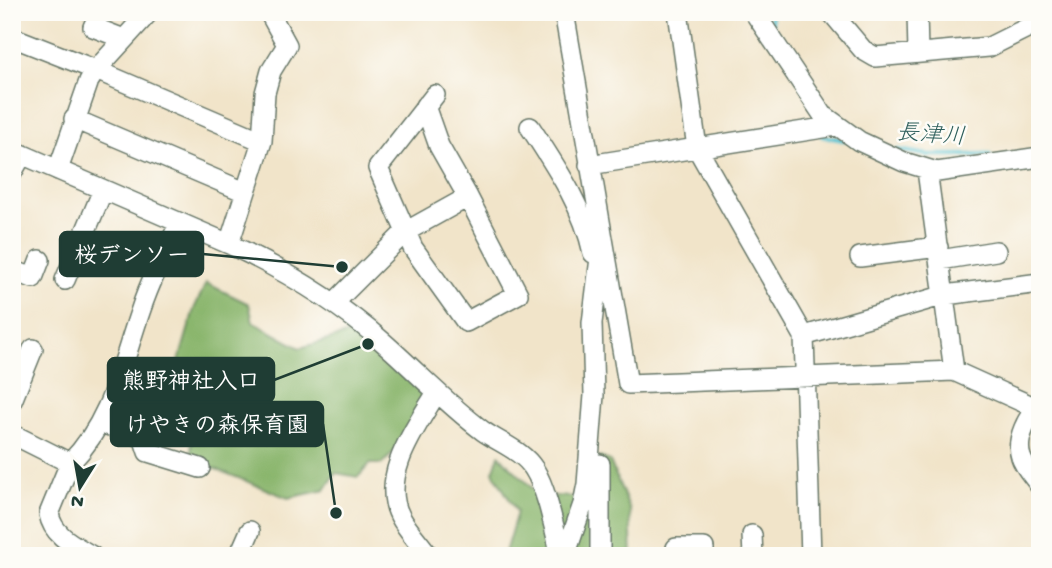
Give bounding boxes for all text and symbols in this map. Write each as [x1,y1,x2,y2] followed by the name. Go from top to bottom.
[895,120,966,152] water label: 長津川
[60,232,203,276] callout: 桜デンソー
[75,244,190,271] text: 桜デンソー
[108,358,274,402] callout: 熊野神社入口
[122,369,260,397] text: 熊野神社入口
[111,402,323,446] callout: けやきの森保育園
[125,412,309,441] text: けやきの森保育園
[46,452,116,522] north arrow
[69,488,86,513] text: N

